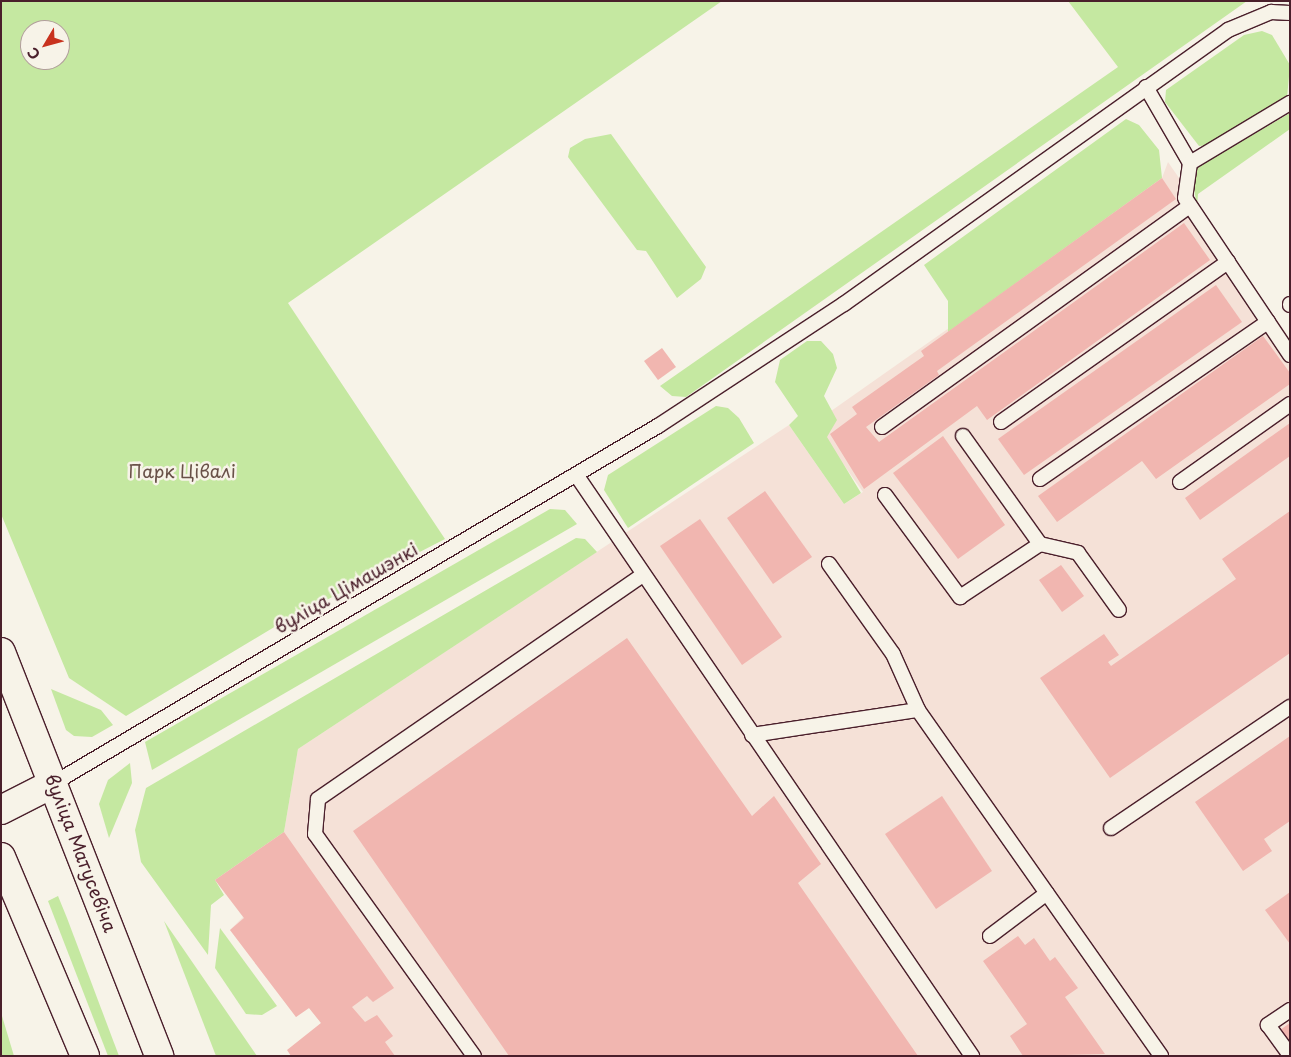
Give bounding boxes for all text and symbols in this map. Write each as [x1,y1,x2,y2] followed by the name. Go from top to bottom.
[20,20,70,70] north arrow
[22,43,45,64] text: С
[128,460,236,482] park label: Парк Цівалі
[270,538,422,638] street label: вуліца Цімашэнкі
[41,771,121,935] street label: вуліца Матусевіча

